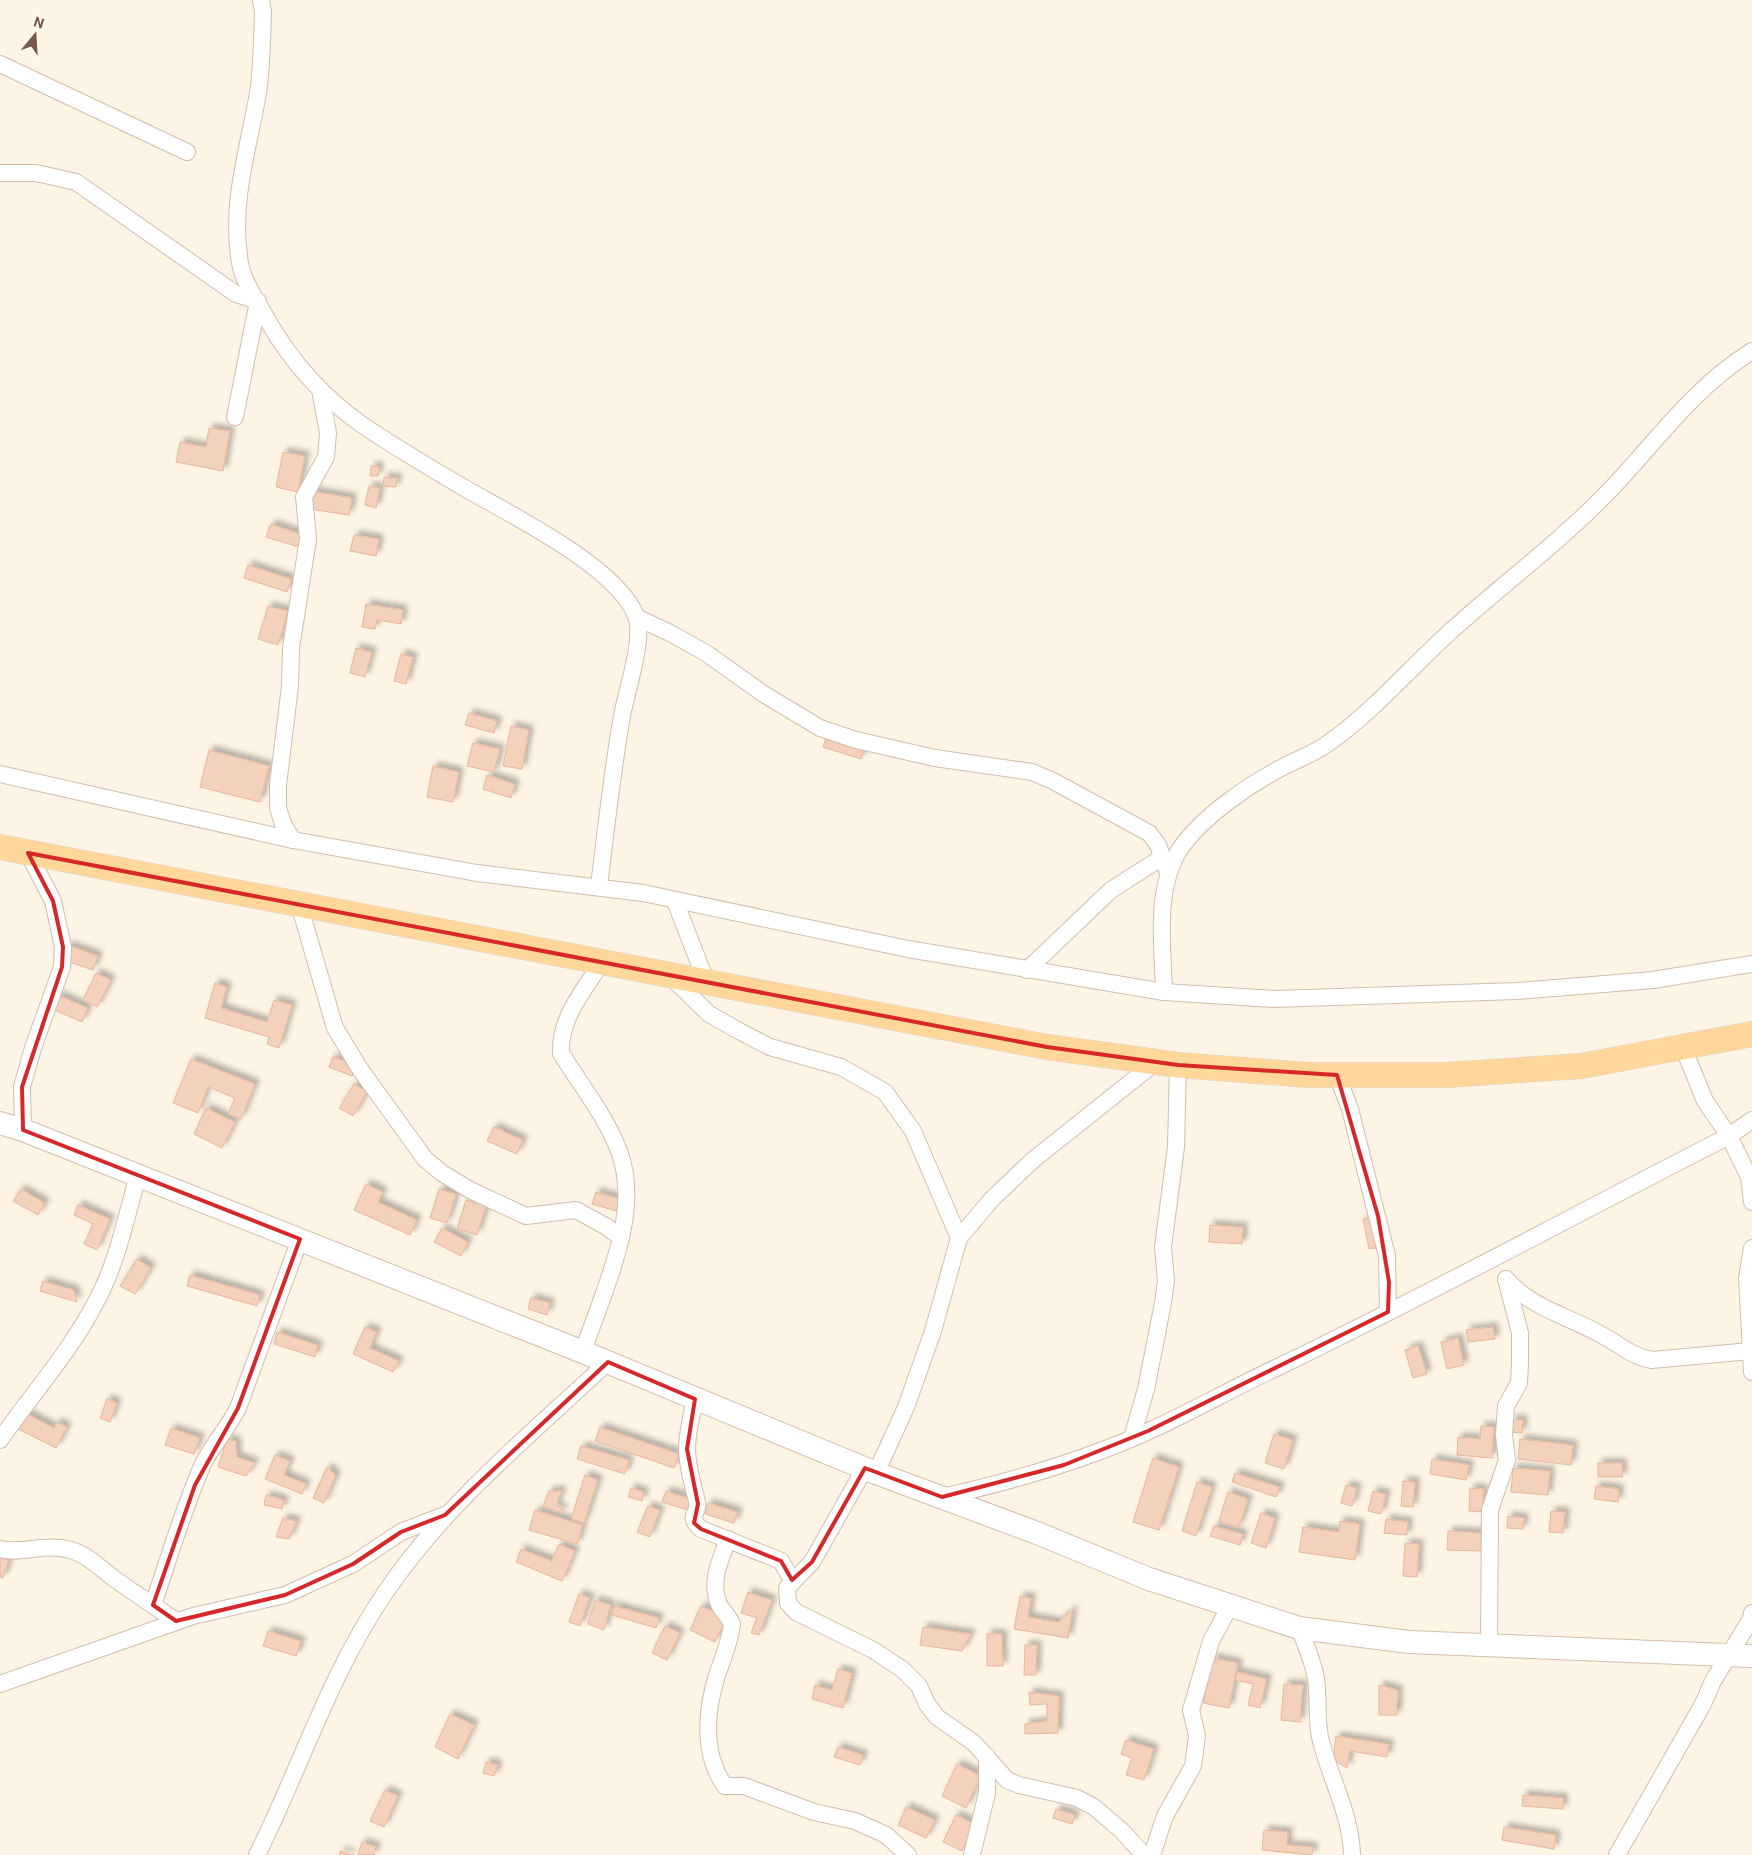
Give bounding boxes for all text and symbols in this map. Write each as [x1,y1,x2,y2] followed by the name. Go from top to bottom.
[10,10,60,60] north arrow
[32,13,46,32] text: N

